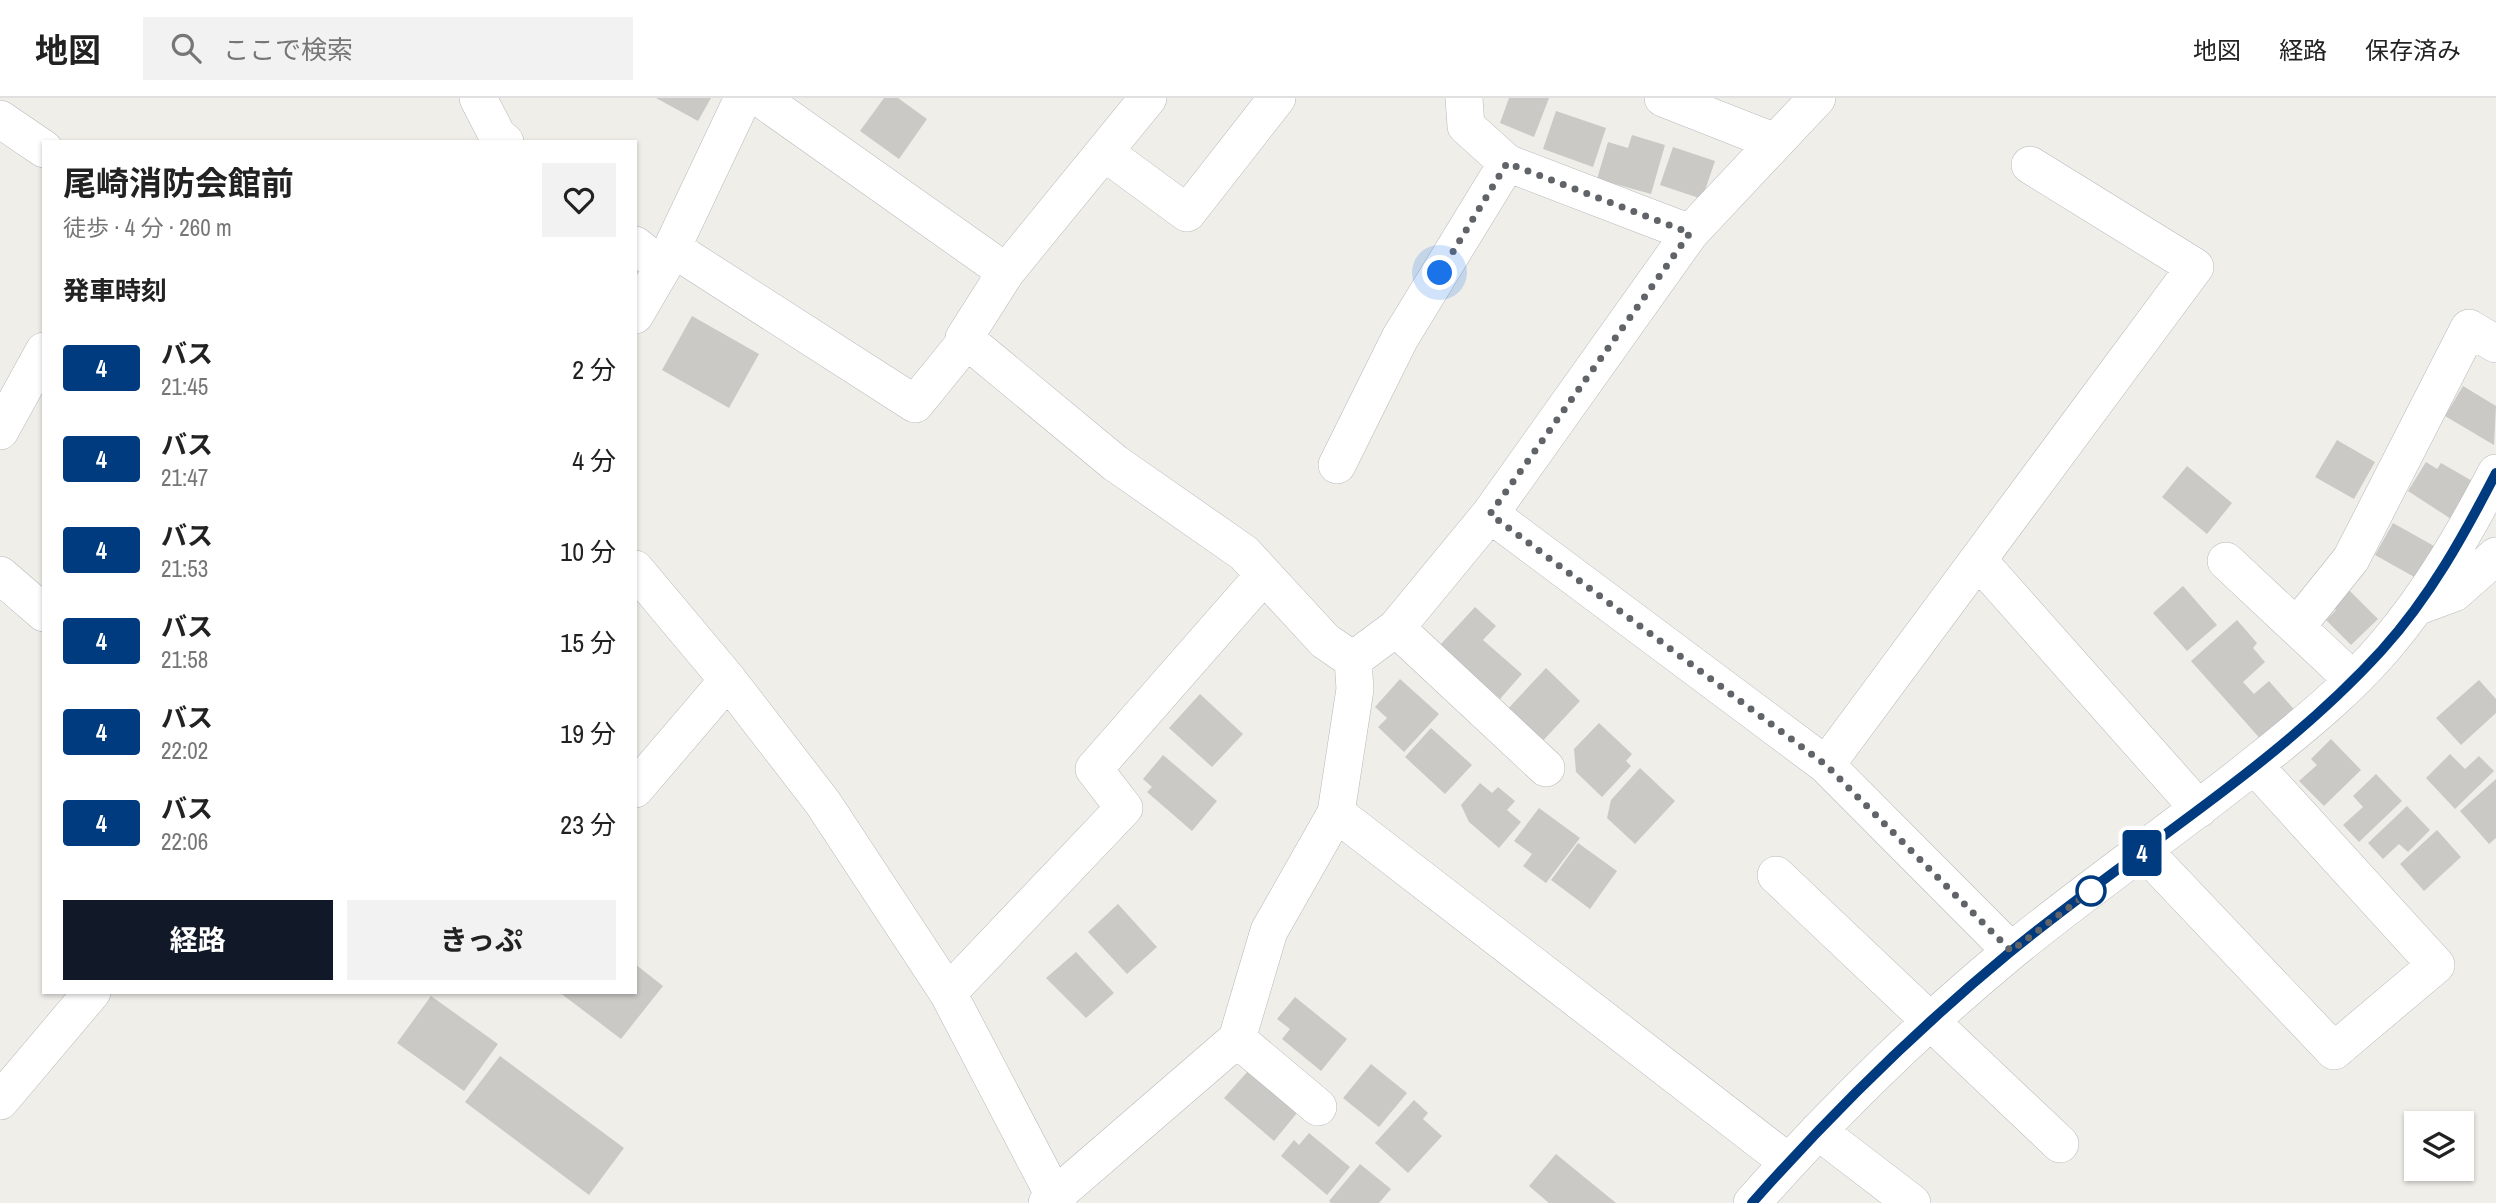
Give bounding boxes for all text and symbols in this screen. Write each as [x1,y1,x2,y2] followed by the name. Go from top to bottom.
[143,17,633,80] search box
[35,28,101,72] text: 地図
[167,29,205,67] icon: search
[223,32,353,67] text: ここで検索
[2193,34,2241,66] text: 地図
[2279,34,2327,66] text: 経路
[2365,34,2461,66] text: 保存済み
[63,161,294,205] text: 尾崎消防会館前
[542,163,616,237] button: heart
[63,212,232,243] text: 徒歩 · 4 分 · 260 m
[1422,255,1457,290] your location
[63,273,167,308] text: 発車時刻
[161,336,213,371] text: バス
[96,352,107,384] text: 4
[572,352,616,387] text: 2 分
[161,371,208,402] text: 21:45
[161,427,213,462] text: バス
[96,443,107,475] text: 4
[572,443,616,478] text: 4 分
[161,462,208,493] text: 21:47
[161,518,213,553] text: バス
[96,534,107,566] text: 4
[560,534,616,569] text: 10 分
[161,553,208,584] text: 21:53
[161,609,213,644] text: バス
[96,625,107,657] text: 4
[560,625,616,660] text: 15 分
[161,644,208,675] text: 21:58
[161,700,213,735] text: バス
[96,716,107,748] text: 4
[560,716,616,751] text: 19 分
[161,735,208,766] text: 22:02
[161,791,213,826] text: バス
[96,807,107,839] text: 4
[560,807,616,842] text: 23 分
[161,826,208,857] text: 22:06
[2119,830,2165,876] line badge: 4
[2137,837,2147,869] text: 4
[2076,876,2106,906] unlabelled marker
[63,900,333,980] button: 経路
[347,900,616,980] button: きっぷ
[2404,1111,2474,1181] map controls
[2404,1111,2474,1181] button: layers

